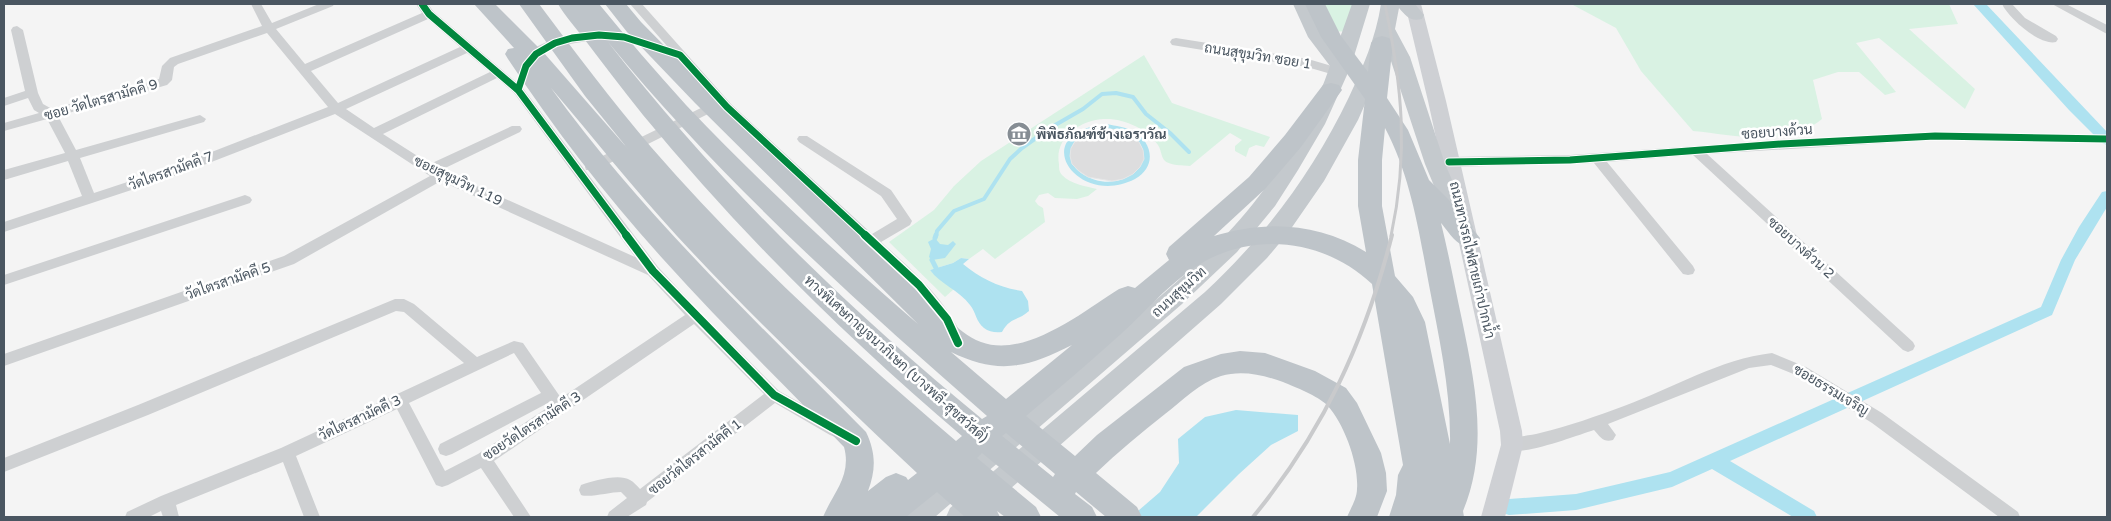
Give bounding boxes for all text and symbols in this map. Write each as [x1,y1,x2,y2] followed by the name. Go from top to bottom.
[1203,39,1313,74] street label: ถนนสุขุมวิท ซอย 1
[42,75,160,124] street label: ซอย วัดไตรสามัคคี 9
[1741,120,1813,143] street label: ซอยบางด้วน
[1006,121,1032,147] museum icon: พิพิธภัณฑ์ช้างเอราวัณ
[1036,125,1167,143] place label: พิพิธภัณฑ์ช้างเอราวัณ
[126,147,216,194] street label: วัดไตรสามัคคี 7
[411,152,505,211] street label: ซอยสุขุมวิท 119
[1446,179,1502,340] street label: ถนนทางรถไฟสายเก่าปากน้ำ
[1764,213,1839,282] street label: ซอยบางด้วน 2
[183,258,273,304] street label: วัดไตรสามัคคี 5
[1148,263,1210,322] street label: ถนนสุขุมวิท
[800,269,994,447] street label: ทางพิเศษกาญจนาภิเษก (บางพลี-สุขสวัสดิ์)
[1790,361,1872,419] street label: ซอยธรรมเจริญ
[479,387,584,464] street label: ซอยวัดไตรสามัคคี 3
[316,391,404,445] street label: วัดไตรสามัคคี 3
[644,414,745,499] street label: ซอยวัดไตรสามัคคี 1

